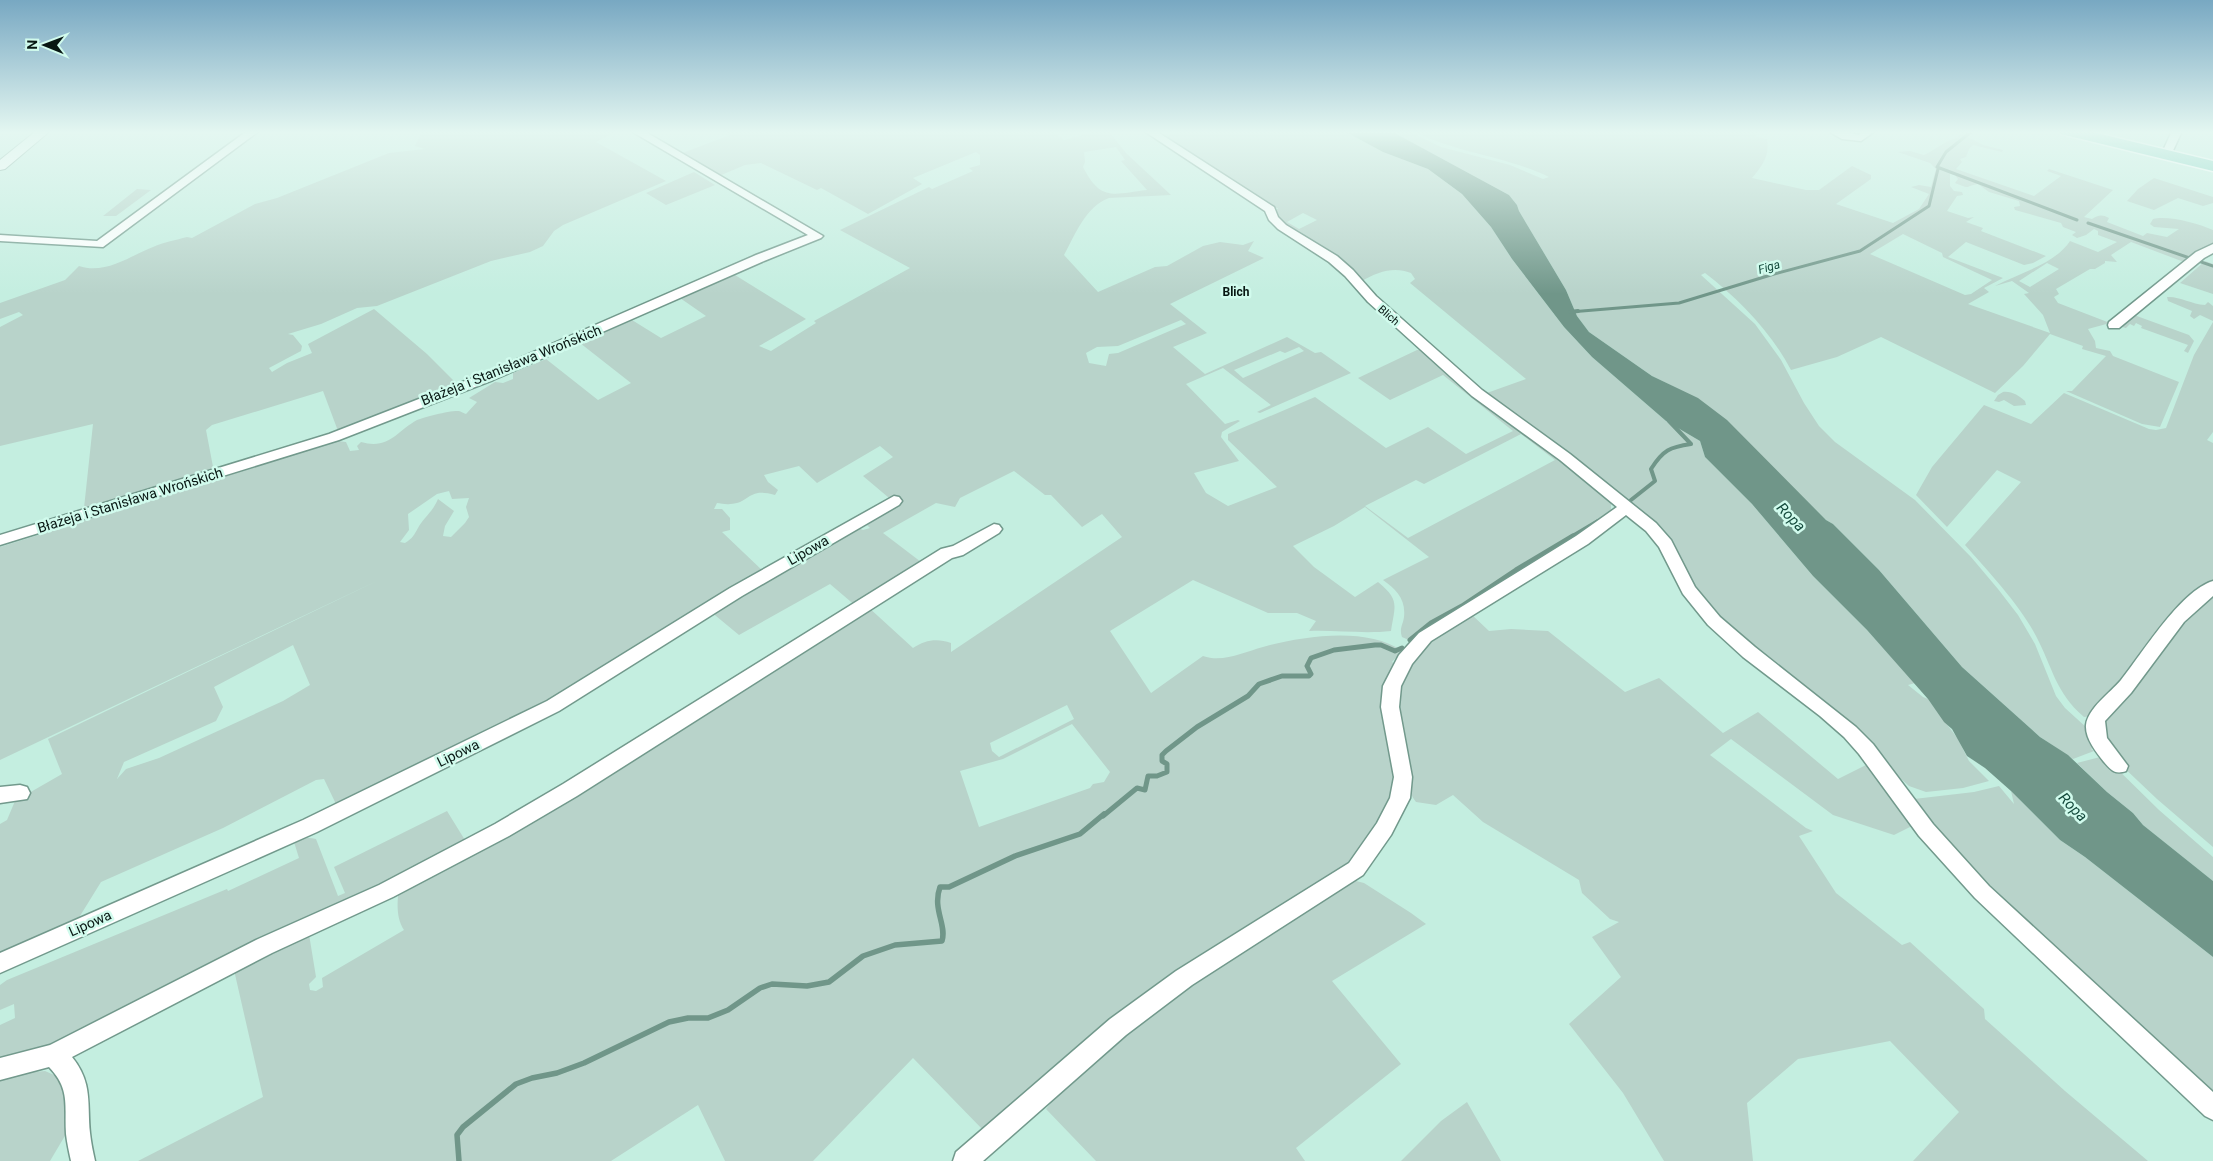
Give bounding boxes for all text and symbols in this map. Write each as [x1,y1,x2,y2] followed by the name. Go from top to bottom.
[20,20,70,70] north arrow
[24,40,40,50] text: N
[1756,257,1782,277] water label: Figa
[1223,285,1250,299] district label: Blich
[1375,303,1402,328] street label: Blich
[419,321,603,409] street label: Błażeja i Stanisława Wrońskich
[35,464,225,536] street label: Błażeja i Stanisława Wrońskich
[1773,499,1809,535] water label: Ropa
[785,532,831,568] street label: Lipowa
[434,736,482,770] street label: Lipowa
[2055,789,2091,825] water label: Ropa
[66,907,114,939] street label: Lipowa

